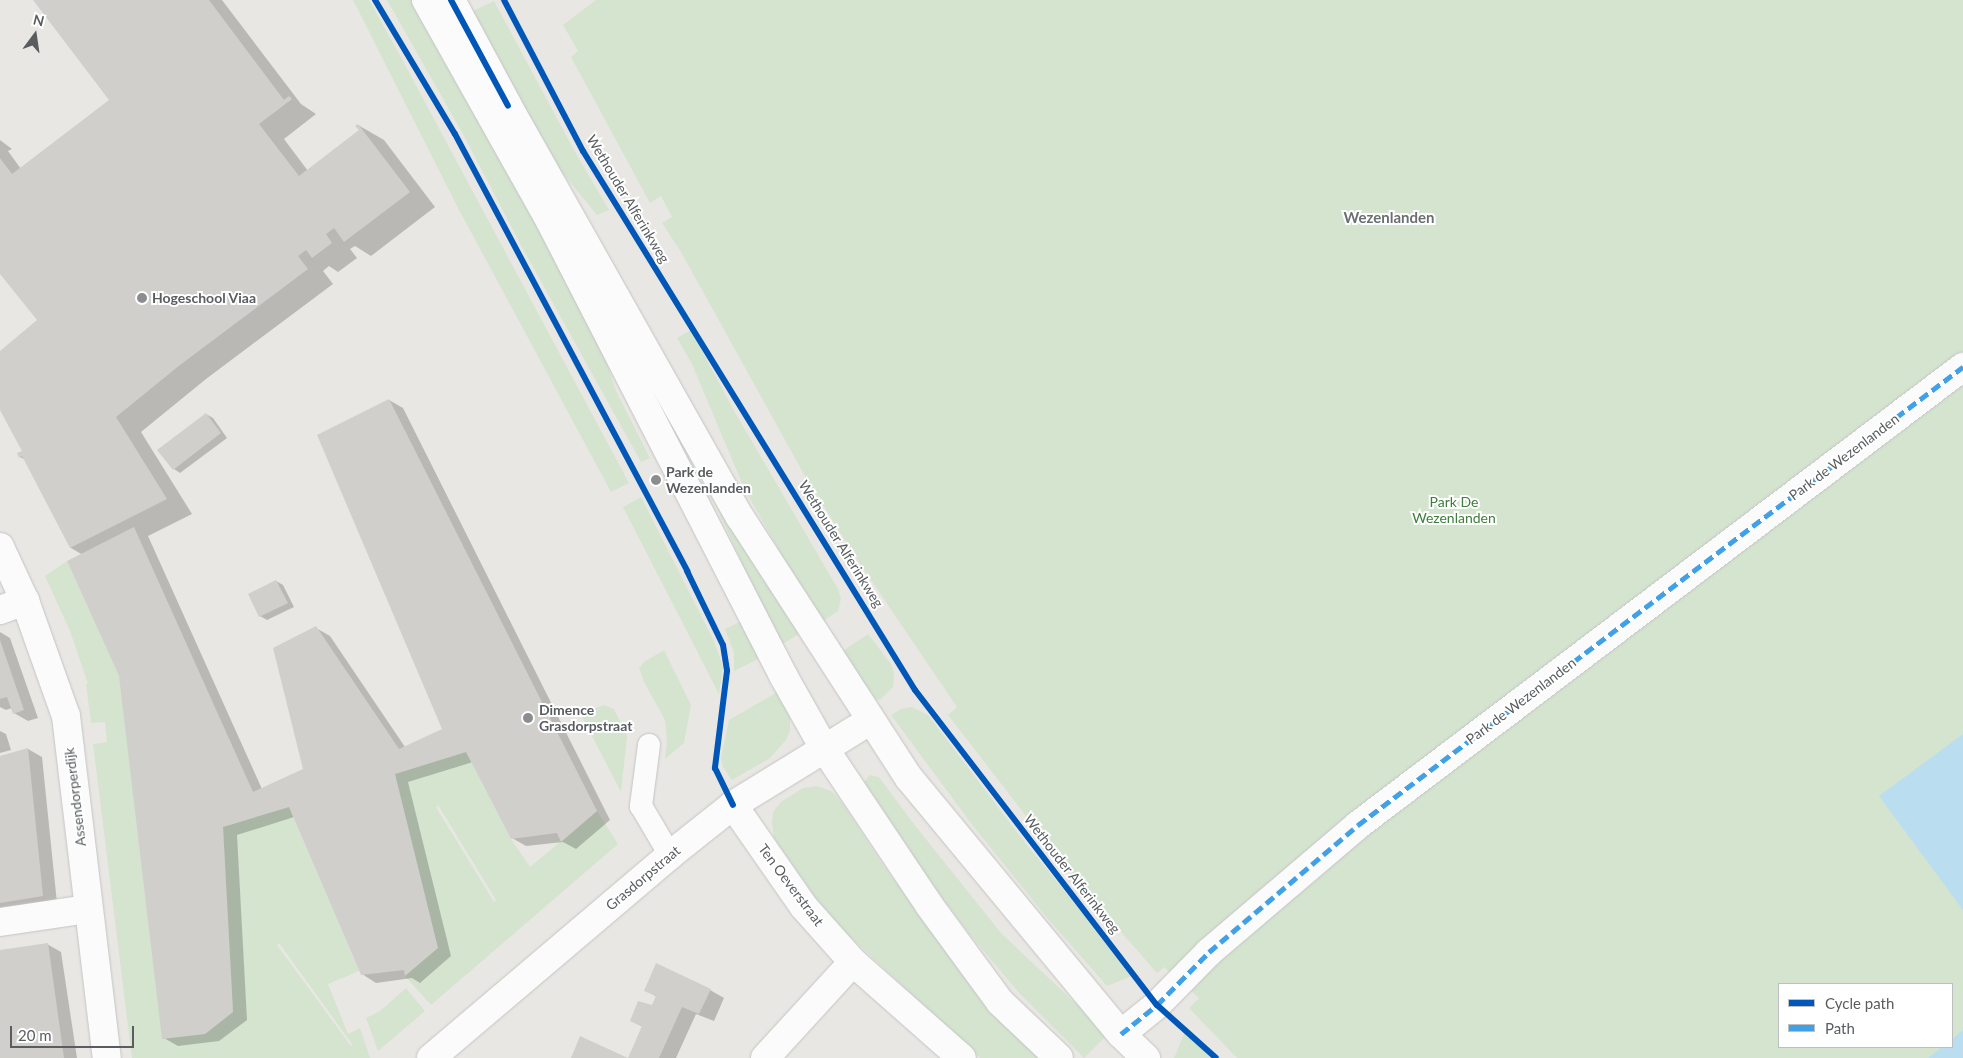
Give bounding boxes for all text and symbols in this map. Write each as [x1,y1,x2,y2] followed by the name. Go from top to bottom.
[10,10,60,60] north arrow
[31,10,46,30] text: N
[583,132,673,266] street label: Wethouder Alferinkweg
[1344,209,1434,227] district label: Wezenlanden
[152,290,257,306] place label: Hogeschool Viaa
[136,292,148,304] marker: Hogeschool Viaa
[1786,410,1902,504] street label: Park de Wezenlanden
[666,464,751,497] place label: Park de Wezenlanden
[650,474,662,486] marker: Park de Wezenlanden
[795,477,887,611] street label: Wethouder Alferinkweg
[1412,494,1496,526] park label: Park De Wezenlanden
[1463,654,1579,748] street label: Park de Wezenlanden
[539,702,632,734] place label: Dimence Grasdorpstraat
[521,711,535,725] marker: Dimence Grasdorpstraat
[61,747,89,847] street label: Assendorperdijk
[1020,811,1124,937] street label: Wethouder Alferinkweg
[755,841,827,929] street label: Ten Oeverstraat
[602,842,684,914] street label: Grasdorpstraat
[1778,983,1953,1048] legend
[1825,994,1894,1012] text: Cycle path
[12,1016,136,1048] scale bar
[1825,1019,1855,1037] text: Path
[18,1026,52,1044] text: 20 m

